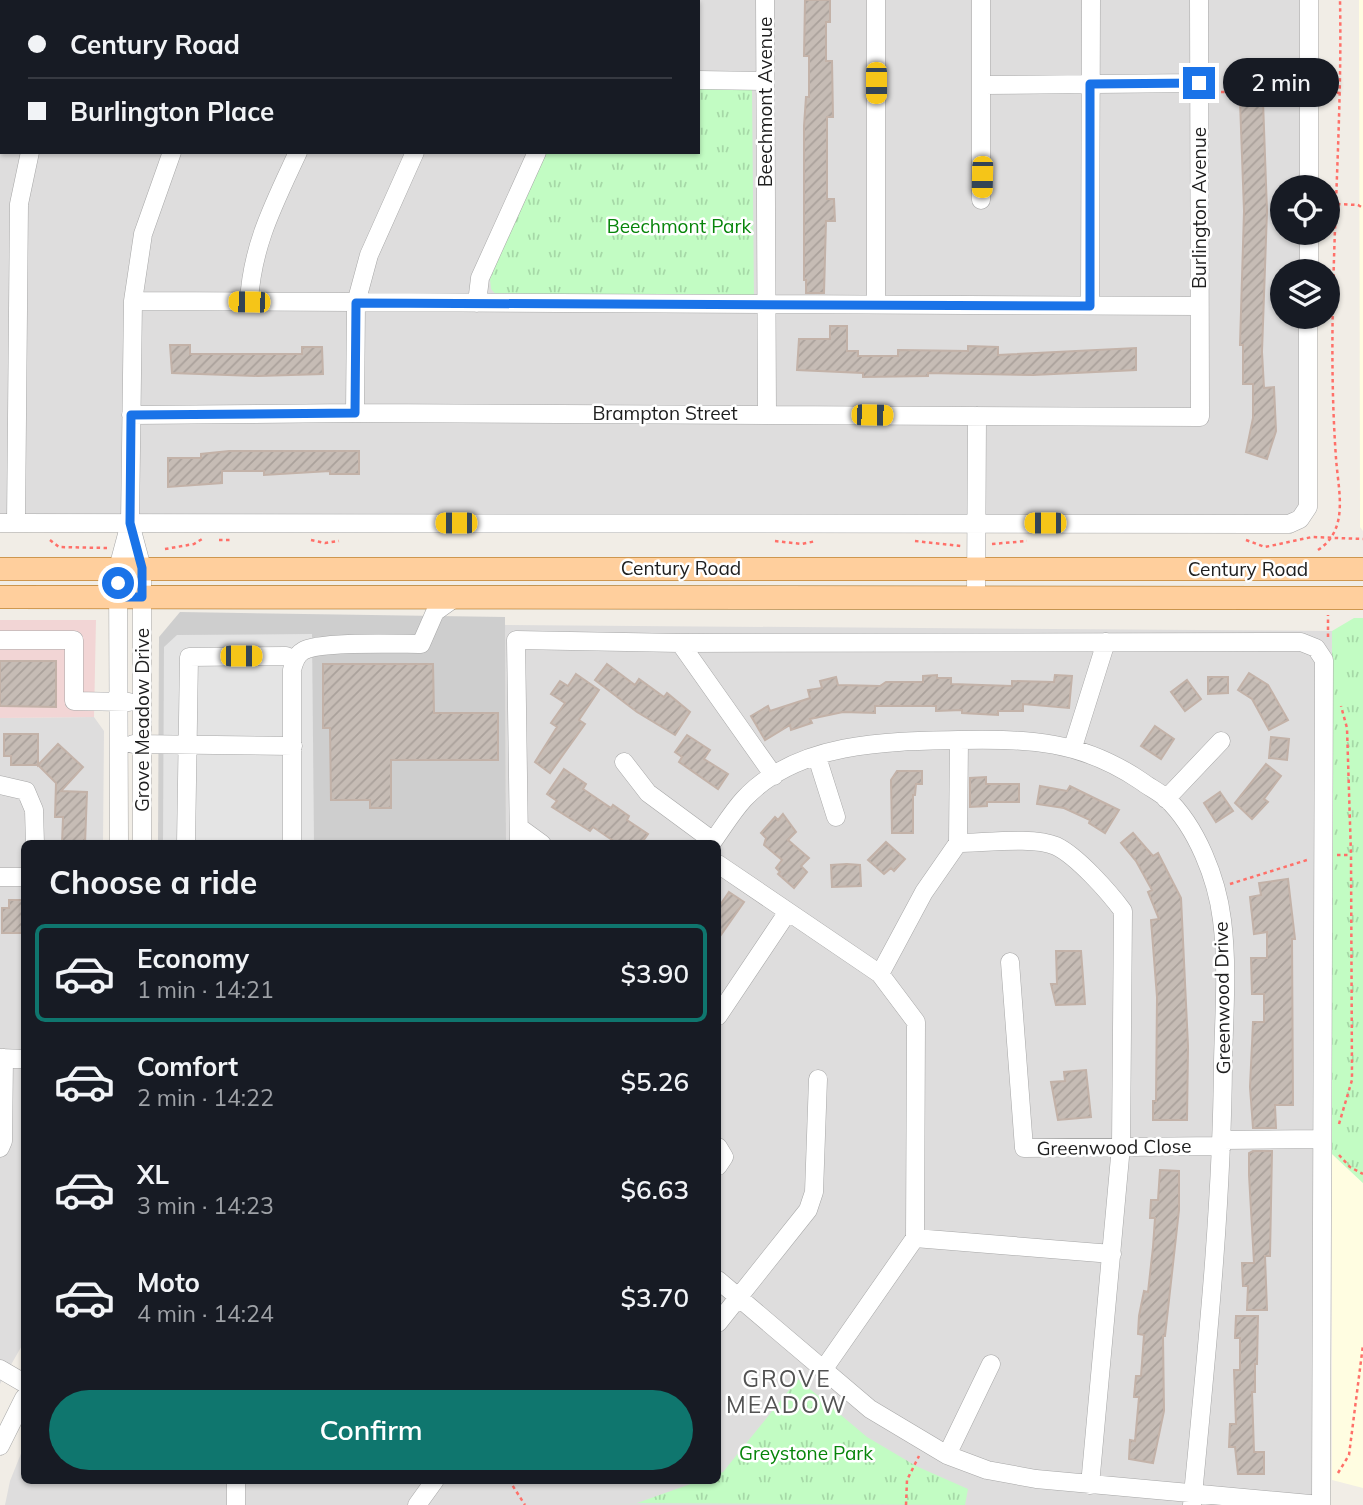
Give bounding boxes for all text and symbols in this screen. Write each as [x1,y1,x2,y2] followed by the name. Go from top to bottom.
[753,17,777,187] street label: Beechmont Avenue
[70,28,240,61] text: Century Road
[1224,58,1339,108] callout: 2 min
[866,62,887,104] car
[1183,67,1215,99] route end
[1251,68,1311,97] text: 2 min
[70,95,274,128] text: Burlington Place
[1187,127,1211,289] street label: Burlington Avenue
[972,156,993,198] car
[1270,175,1340,329] map controls
[1270,175,1340,245] button: locate
[607,214,751,238] park label: Beechmont Park
[1270,259,1340,329] button: layers
[228,291,271,313] car
[592,401,738,425] street label: Brampton Street
[851,404,894,426] car
[436,513,478,534] car
[1025,513,1067,534] car
[621,556,741,580] street label: Century Road
[1188,557,1308,581] street label: Century Road
[102,567,134,599] route start
[130,628,154,812] street label: Grove Meadow Drive
[221,646,263,667] car
[49,862,257,902] text: Choose a ride
[1209,921,1235,1075] street label: Greenwood Drive
[53,942,116,1005] icon: car
[137,942,249,975] text: Economy
[620,957,689,990] text: $3.90
[137,975,274,1004] text: 1 min · 14:21
[53,1050,116,1113] icon: car
[137,1050,238,1083] text: Comfort
[620,1065,689,1098] text: $5.26
[137,1083,274,1112] text: 2 min · 14:22
[1036,1134,1192,1160] street label: Greenwood Close
[53,1158,116,1221] icon: car
[137,1158,169,1191] text: XL
[620,1173,689,1206] text: $6.63
[137,1191,274,1220] text: 3 min · 14:23
[53,1266,116,1329] icon: car
[137,1266,200,1299] text: Moto
[620,1281,689,1314] text: $3.70
[137,1299,274,1328] text: 4 min · 14:24
[726,1364,848,1419] district label: GROVE MEADOW
[49,1390,693,1470] button: Confirm
[739,1441,873,1465] park label: Greystone Park

